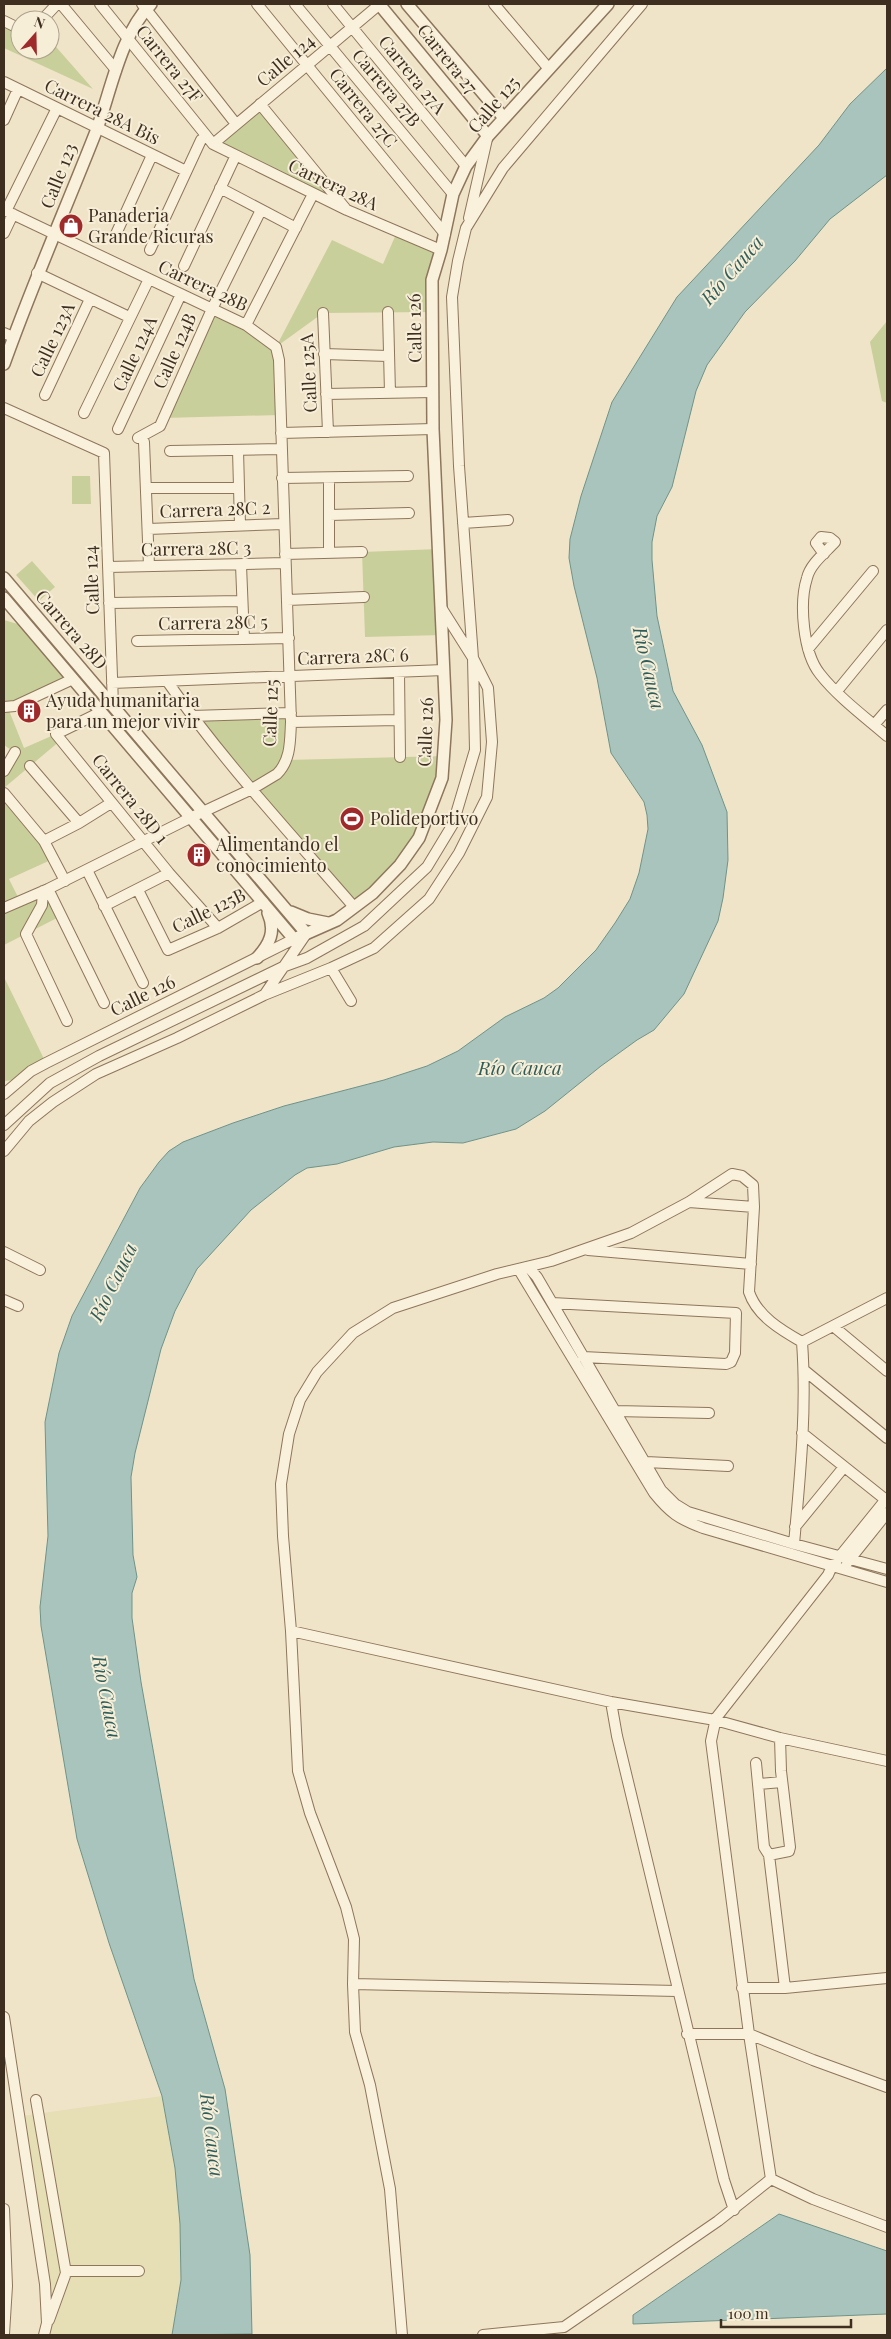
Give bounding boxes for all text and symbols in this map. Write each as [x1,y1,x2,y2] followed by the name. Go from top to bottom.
[10,10,60,60] north arrow
[32,12,48,33] text: N
[412,18,484,99] street label: Carrera 27
[131,19,209,107] street label: Carrera 27F
[251,29,320,92] street label: Calle 124
[374,30,452,119] street label: Carrera 27A
[347,43,426,131] street label: Carrera 27B
[324,63,403,152] street label: Carrera 27C
[462,71,525,138] street label: Calle 125
[41,73,164,149] street label: Carrera 28A Bis
[34,139,82,212] street label: Calle 123
[285,153,383,216] street label: Carrera 28A
[88,203,214,248] place label: Panaderia Grande Ricuras
[58,213,84,239] shop icon: Panaderia Grande Ricuras
[693,229,769,310] water label: Río Cauca
[155,254,252,316] street label: Carrera 28B
[401,293,427,363] street label: Calle 126
[24,298,80,381] street label: Calle 123A
[147,309,201,392] street label: Calle 124B
[106,311,162,395] street label: Calle 124A
[294,332,322,413] street label: Calle 125A
[159,495,271,523] street label: Carrera 28C 2
[141,535,251,561] street label: Carrera 28C 3
[78,545,104,615] street label: Calle 124
[30,584,113,674] street label: Carrera 28D
[158,609,268,635] street label: Carrera 28C 5
[628,623,672,712] water label: Río Cauca
[297,642,409,670] street label: Carrera 28C 6
[257,679,283,747] street label: Calle 125
[45,688,200,733] place label: Ayuda humanitaria para un mejor vivir
[412,697,438,767] street label: Calle 126
[16,698,42,724] building icon: Ayuda humanitaria para un mejor vivir
[87,748,175,849] street label: Carrera 28D 1
[339,806,365,832] sports icon: Polideportivo
[370,806,479,830] place label: Polideportivo
[215,832,339,877] place label: Alimentando el conocimiento
[186,842,212,868] building icon: Alimentando el conocimiento
[168,882,249,938] street label: Calle 125B
[106,969,179,1021] street label: Calle 126
[477,1054,562,1080] water label: Río Cauca
[82,1238,142,1326] water label: Río Cauca
[87,1652,129,1741] water label: Río Cauca
[195,2091,231,2178] water label: Río Cauca
[721,2296,851,2328] scale bar
[728,2303,769,2323] text: 100 m

